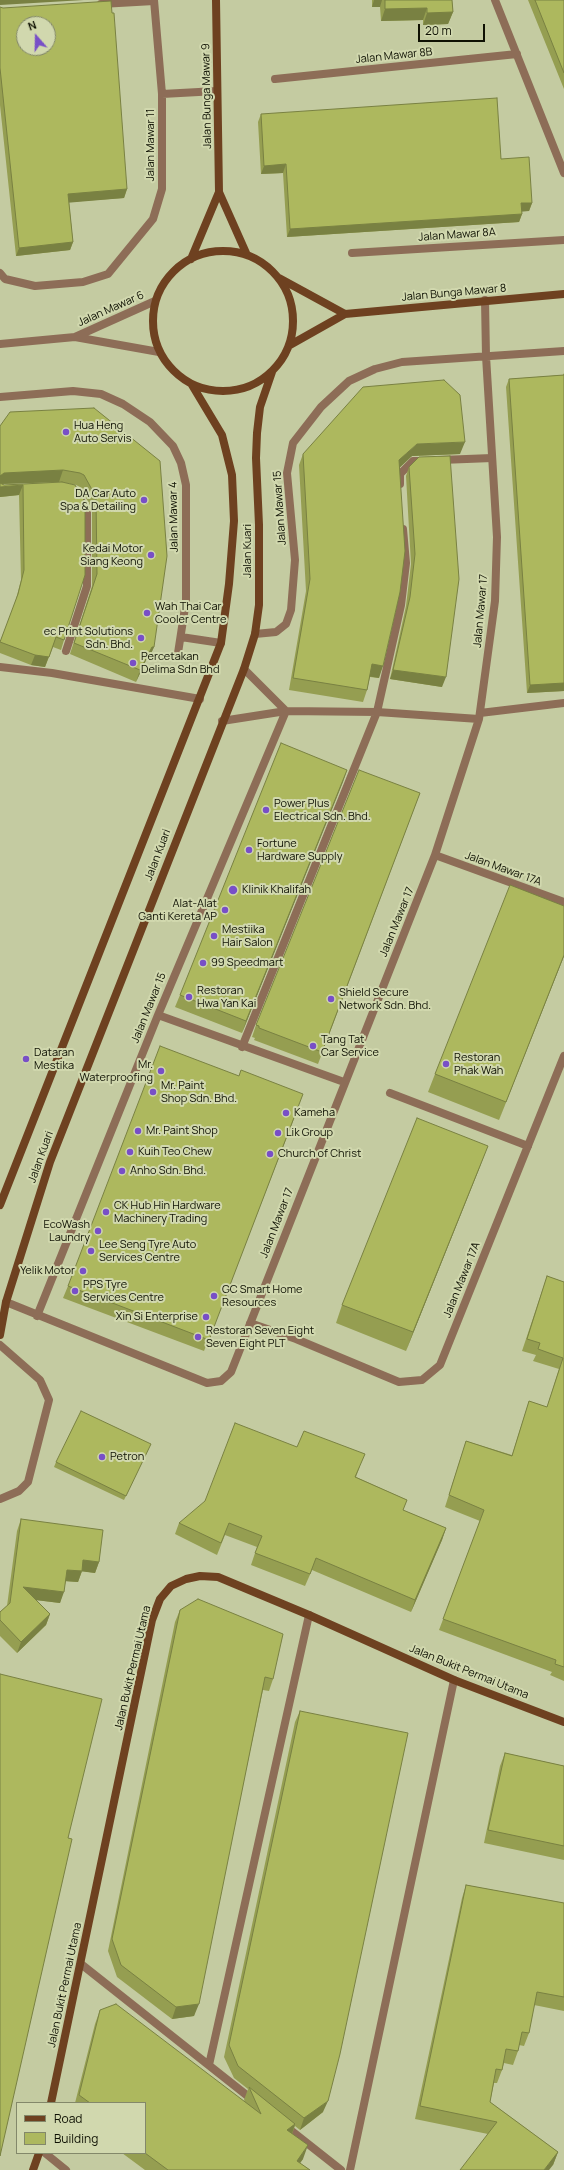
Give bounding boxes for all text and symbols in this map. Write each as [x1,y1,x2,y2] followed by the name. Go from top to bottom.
[16,16,56,56] north arrow
[420,16,487,42] scale bar
[26,17,38,34] text: N
[425,22,452,39] text: 20 m
[199,43,215,149] street label: Jalan Bunga Mawar 9
[355,45,433,67] street label: Jalan Mawar 8B
[144,109,158,181] street label: Jalan Mawar 11
[418,226,496,244] street label: Jalan Mawar 8A
[401,282,507,304] street label: Jalan Bunga Mawar 8
[76,289,146,329] street label: Jalan Mawar 6
[74,419,132,445] place label: Hua Heng Auto Servis
[61,427,71,437] marker: Hua Heng Auto Servis
[271,470,289,546] street label: Jalan Mawar 15
[167,482,181,552] street label: Jalan Mawar 4
[60,487,136,513] place label: DA Car Auto Spa & Detailing
[139,495,149,505] marker: DA Car Auto Spa & Detailing
[241,524,255,578] street label: Jalan Kuari
[80,542,143,568] place label: Kedai Motor Siang Keong
[146,550,156,560] marker: Kedai Motor Siang Keong
[471,574,491,648] street label: Jalan Mawar 17
[155,600,226,626] place label: Wah Thai Car Cooler Centre
[142,608,152,618] marker: Wah Thai Car Cooler Centre
[44,625,133,651] place label: ec Print Solutions Sdn. Bhd.
[136,633,146,643] marker: ec Print Solutions Sdn. Bhd.
[141,650,219,676] place label: Percetakan Delima Sdn Bhd
[128,658,138,668] marker: Percetakan Delima Sdn Bhd
[274,797,371,823] place label: Power Plus Electrical Sdn. Bhd.
[261,805,271,815] marker: Power Plus Electrical Sdn. Bhd.
[142,827,174,883] street label: Jalan Kuari
[257,837,342,863] place label: Fortune Hardware Supply
[244,845,254,855] marker: Fortune Hardware Supply
[463,849,543,889] street label: Jalan Mawar 17A
[242,883,311,897] place label: Klinik Khalifah
[227,884,239,896] marker: Klinik Khalifah
[377,885,417,959] street label: Jalan Mawar 17
[138,897,217,923] place label: Alat-Alat Ganti Kereta AP
[220,905,230,915] marker: Alat-Alat Ganti Kereta AP
[222,923,273,949] place label: Mestiika Hair Salon
[209,931,219,941] marker: Mestiika Hair Salon
[211,956,283,970] place label: 99 Speedmart
[198,958,208,968] marker: 99 Speedmart
[129,971,169,1045] street label: Jalan Mawar 15
[197,984,256,1010] place label: Restoran Hwa Yan Kai
[339,986,431,1012] place label: Shield Secure Network Sdn. Bhd.
[184,992,194,1002] marker: Restoran Hwa Yan Kai
[326,994,336,1004] marker: Shield Secure Network Sdn. Bhd.
[321,1033,379,1059] place label: Tang Tat Car Service
[308,1041,318,1051] marker: Tang Tat Car Service
[34,1046,74,1072] place label: Dataran Mestika
[454,1051,503,1077] place label: Restoran Phak Wah
[21,1054,31,1064] marker: Dataran Mestika
[79,1058,153,1084] place label: Mr. Waterproofing
[441,1059,451,1069] marker: Restoran Phak Wah
[156,1066,166,1076] marker: Mr. Waterproofing
[161,1079,237,1105] place label: Mr. Paint Shop Sdn. Bhd.
[148,1087,158,1097] marker: Mr. Paint Shop Sdn. Bhd.
[294,1106,335,1120] place label: Kameha
[281,1108,291,1118] marker: Kameha
[146,1124,218,1138] place label: Mr. Paint Shop
[133,1126,143,1136] marker: Mr. Paint Shop
[286,1126,333,1140] place label: Lik Group
[273,1128,283,1138] marker: Lik Group
[26,1129,56,1185] street label: Jalan Kuari
[138,1145,212,1159] place label: Kuih Teo Chew
[125,1147,135,1157] marker: Kuih Teo Chew
[278,1147,361,1161] place label: Church of Christ
[265,1149,275,1159] marker: Church of Christ
[130,1164,206,1178] place label: Anho Sdn. Bhd.
[117,1166,127,1176] marker: Anho Sdn. Bhd.
[258,1186,296,1260] street label: Jalan Mawar 17
[114,1199,221,1225] place label: CK Hub Hin Hardware Machinery Trading
[101,1207,111,1217] marker: CK Hub Hin Hardware Machinery Trading
[43,1218,90,1244] place label: EcoWash Laundry
[93,1226,103,1236] marker: EcoWash Laundry
[99,1238,196,1264] place label: Lee Seng Tyre Auto Services Centre
[441,1240,483,1320] street label: Jalan Mawar 17A
[86,1246,96,1256] marker: Lee Seng Tyre Auto Services Centre
[20,1264,75,1278] place label: Yelik Motor
[78,1266,88,1276] marker: Yelik Motor
[83,1278,164,1304] place label: PPS Tyre Services Centre
[222,1283,302,1309] place label: GC Smart Home Resources
[70,1286,80,1296] marker: PPS Tyre Services Centre
[209,1291,219,1301] marker: GC Smart Home Resources
[116,1310,198,1324] place label: Xin Si Enterprise
[201,1312,211,1322] marker: Xin Si Enterprise
[206,1324,314,1350] place label: Restoran Seven Eight Seven Eight PLT
[193,1332,203,1342] marker: Restoran Seven Eight Seven Eight PLT
[110,1450,144,1464] place label: Petron
[97,1452,107,1462] marker: Petron
[112,1604,154,1732] street label: Jalan Bukit Permai Utama
[407,1642,531,1702] street label: Jalan Bukit Permai Utama
[45,1921,85,2049] street label: Jalan Bukit Permai Utama
[16,2102,146,2154] legend
[54,2110,82,2127] text: Road
[54,2130,98,2147] text: Building

